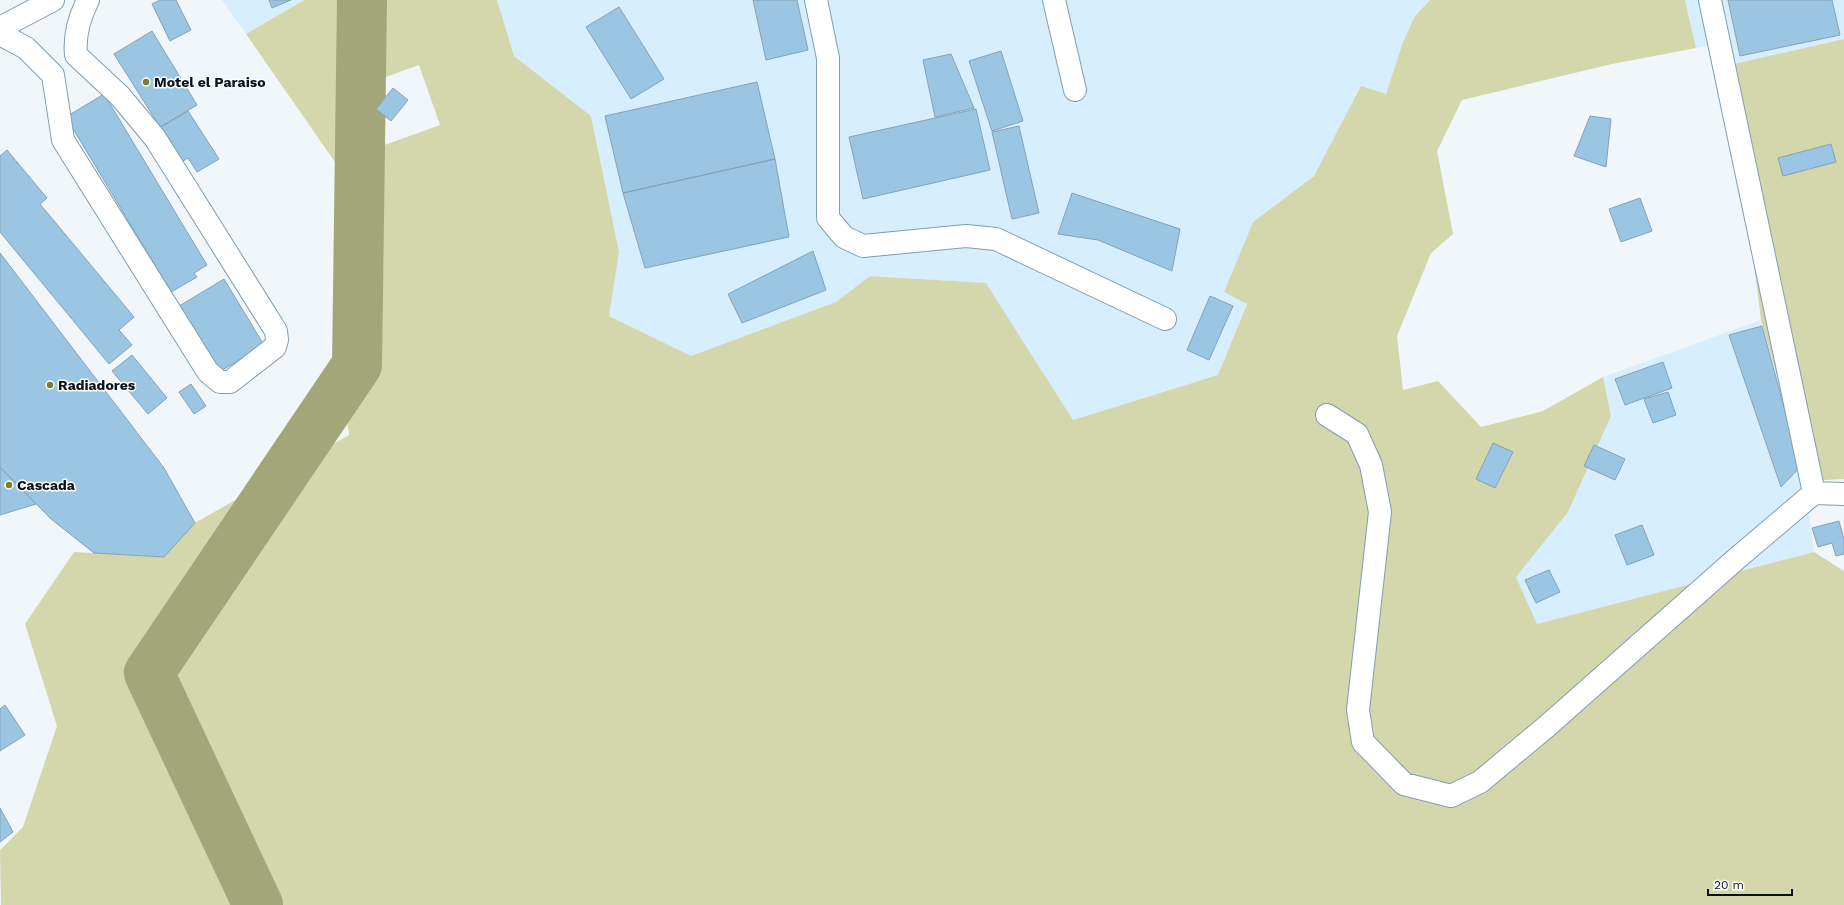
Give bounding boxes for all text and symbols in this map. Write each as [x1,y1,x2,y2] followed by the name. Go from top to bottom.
[154,74,266,90] place label: Motel el Paraiso
[141,77,151,87] marker: Motel el Paraiso
[58,377,136,393] place label: Radiadores
[45,380,55,390] marker: Radiadores
[17,477,76,493] place label: Cascada
[4,480,14,490] marker: Cascada
[1708,871,1792,897] scale bar
[1714,878,1744,892] text: 20 m

